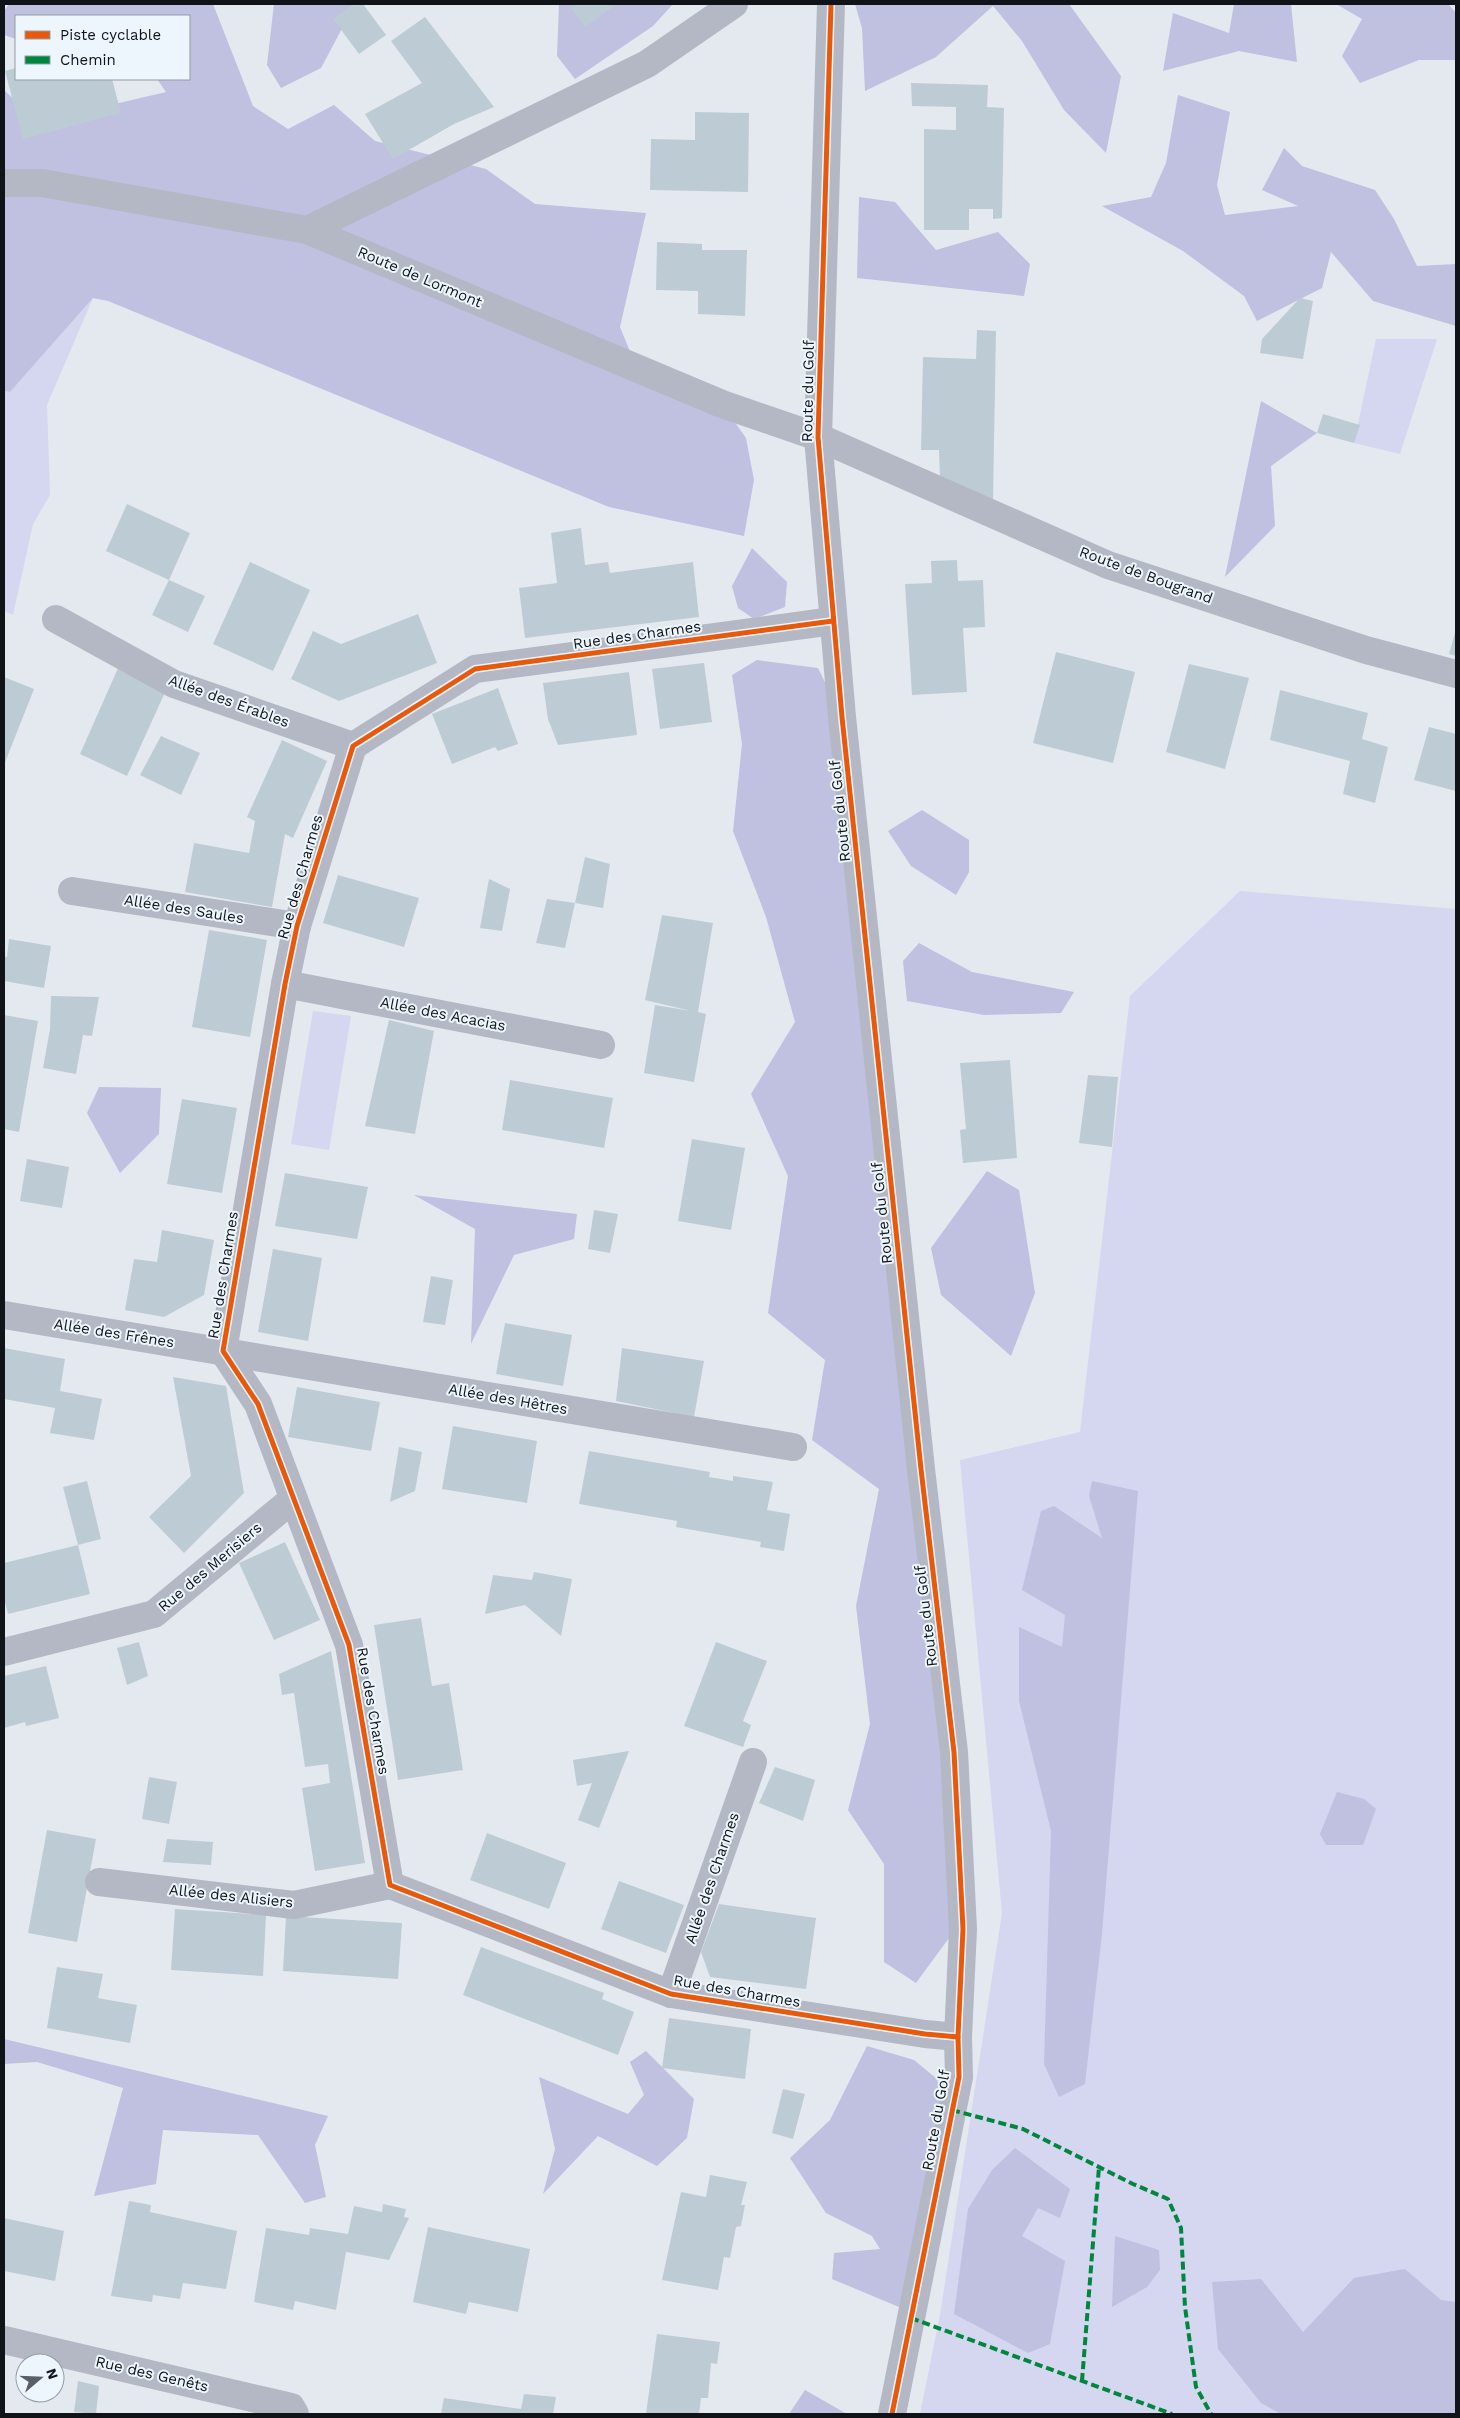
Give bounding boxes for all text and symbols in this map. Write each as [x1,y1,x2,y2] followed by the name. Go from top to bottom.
[15,15,190,80] legend
[60,26,161,44] text: Piste cyclable
[60,51,116,69] text: Chemin
[355,243,486,312] street label: Route de Lormont
[798,340,818,442] street label: Route du Golf
[1077,543,1215,607] street label: Route de Bougrand
[572,617,702,653] street label: Rue des Charmes
[166,671,292,731] street label: Allée des Érables
[826,759,854,863] street label: Route du Golf
[274,812,326,941] street label: Rue des Charmes
[123,891,245,927] street label: Allée des Saules
[379,993,507,1035] street label: Allée des Acacias
[868,1161,896,1265] street label: Route du Golf
[204,1210,242,1340] street label: Rue des Charmes
[53,1315,175,1351] street label: Allée des Frênes
[447,1380,569,1418] street label: Allée des Hêtres
[155,1518,266,1616] street label: Rue des Merisiers
[911,1564,941,1668] street label: Route du Golf
[353,1646,393,1776] street label: Rue des Charmes
[681,1810,743,1946] street label: Allée des Charmes
[168,1881,294,1911] street label: Allée des Alisiers
[672,1971,802,2011] street label: Rue des Charmes
[918,2068,954,2172] street label: Route du Golf
[94,2352,210,2396] street label: Rue des Genêts
[15,2353,65,2403] north arrow
[43,2366,62,2381] text: N

